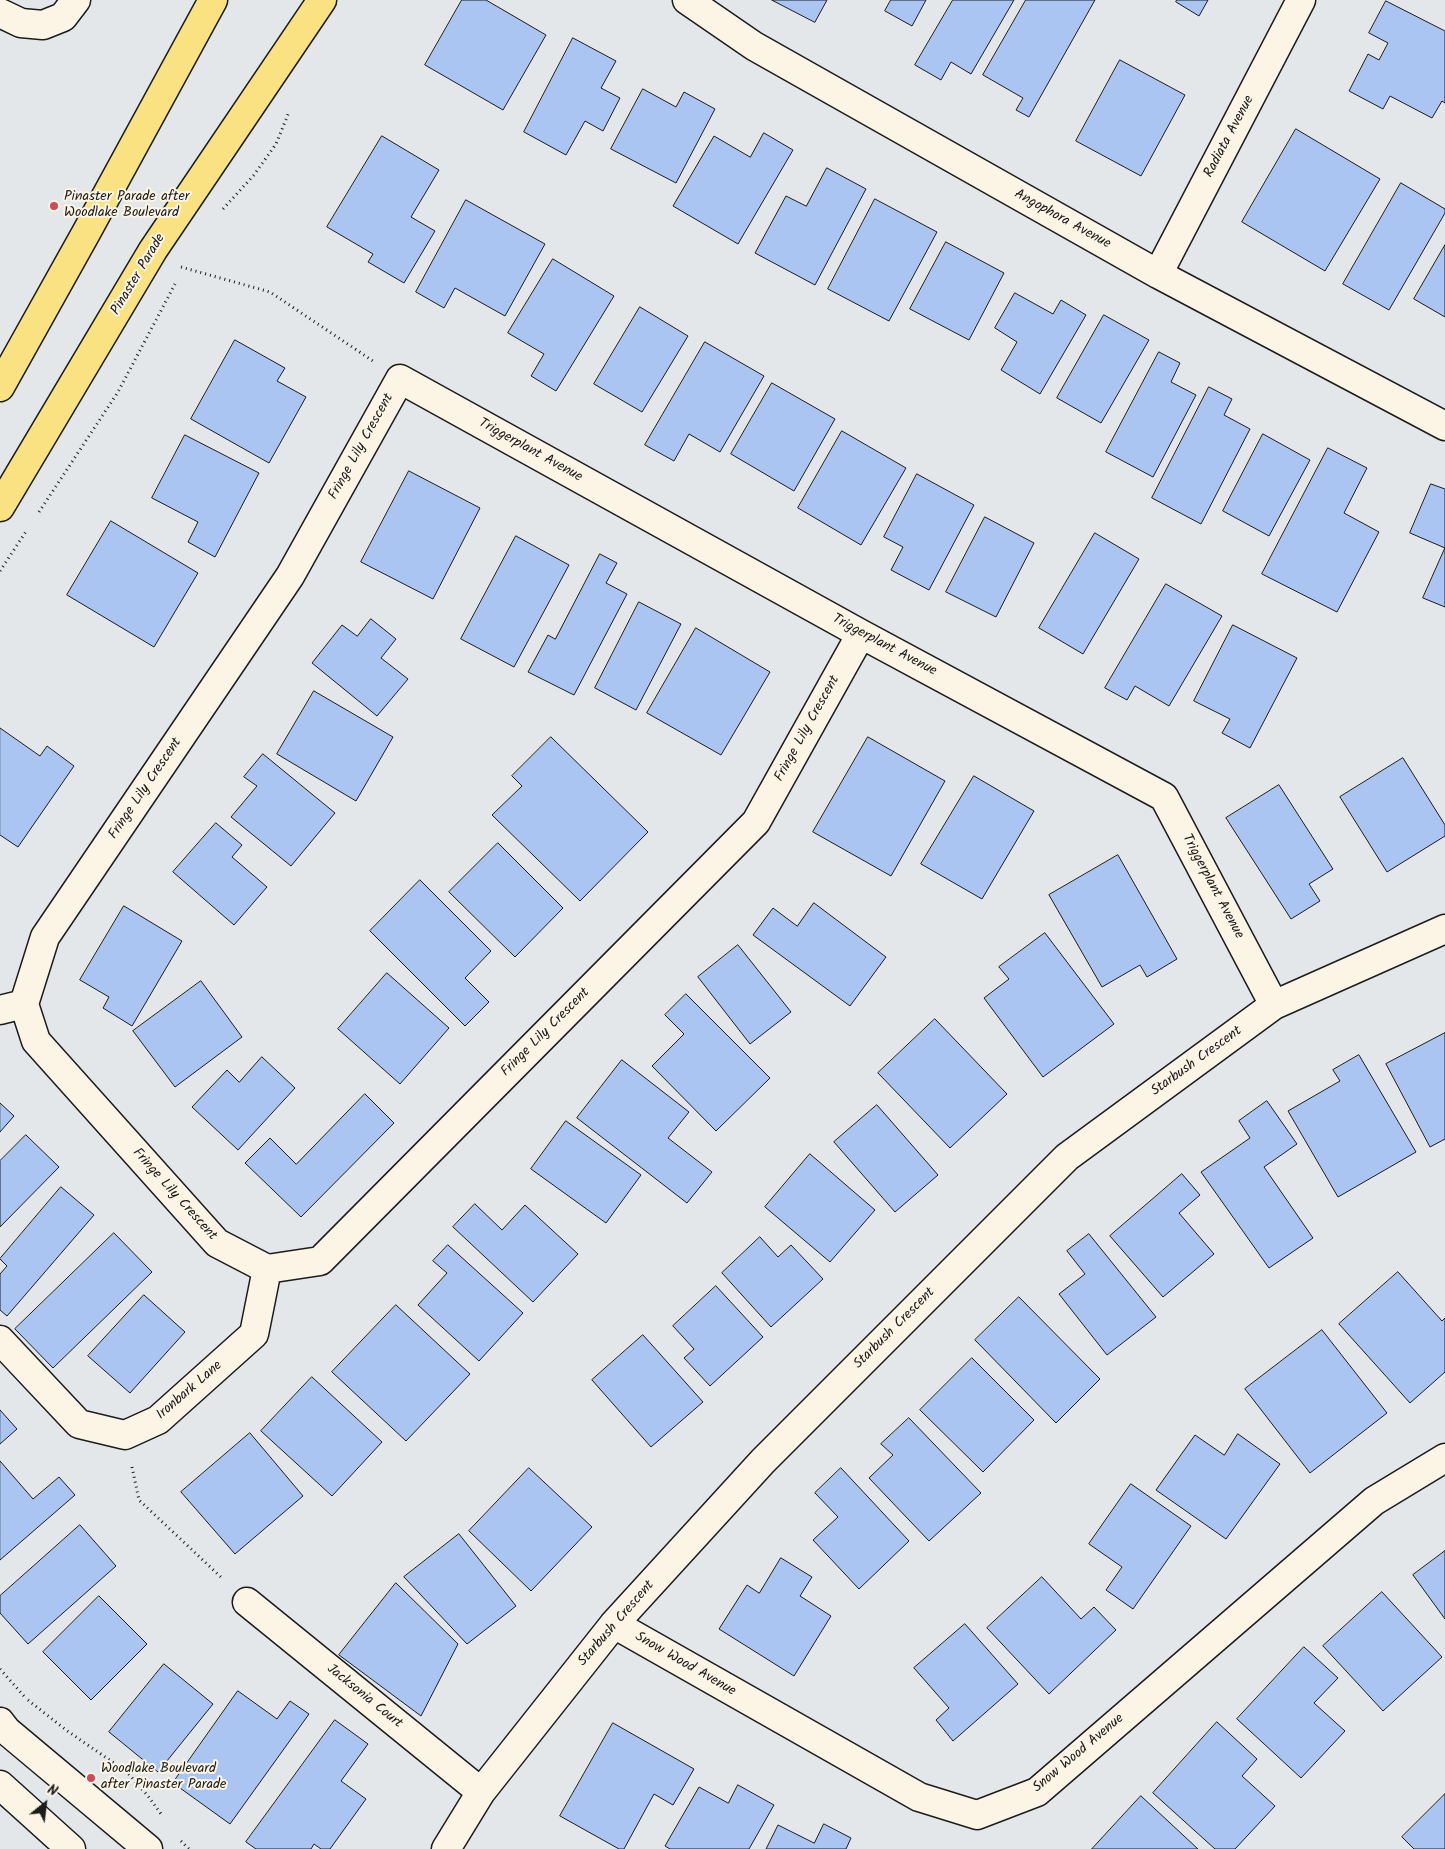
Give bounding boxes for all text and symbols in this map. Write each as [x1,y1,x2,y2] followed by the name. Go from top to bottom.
[1201,93,1259,181] street label: Radiata Avenue
[1011,187,1113,253] street label: Angophora Avenue
[64,190,189,222] place label: Pinaster Parade after Woodlake Boulevard
[48,200,60,212] marker: Pinaster Parade after Woodlake Boulevard
[108,231,170,319] street label: Pinaster Parade
[326,391,398,503] street label: Fringe Lily Crescent
[475,416,585,486] street label: Triggerplant Avenue
[829,611,939,681] street label: Triggerplant Avenue
[772,673,844,785] street label: Fringe Lily Crescent
[106,735,186,843] street label: Fringe Lily Crescent
[1177,832,1247,942] street label: Triggerplant Avenue
[498,985,594,1081] street label: Fringe Lily Crescent
[1148,1023,1246,1101] street label: Starbush Crescent
[128,1145,220,1245] street label: Fringe Lily Crescent
[851,1285,939,1373] street label: Starbush Crescent
[154,1358,226,1424] street label: Ironbark Lane
[575,1578,659,1670] street label: Starbush Crescent
[632,1629,738,1701] street label: Snow Wood Avenue
[323,1661,405,1733] street label: Jacksonia Court
[1030,1711,1128,1797] street label: Snow Wood Avenue
[101,1762,226,1794] place label: Woodlake Boulevard after Pinaster Parade
[85,1772,97,1784] marker: Woodlake Boulevard after Pinaster Parade
[20,1779,70,1829] north arrow
[43,1779,61,1803] text: N

